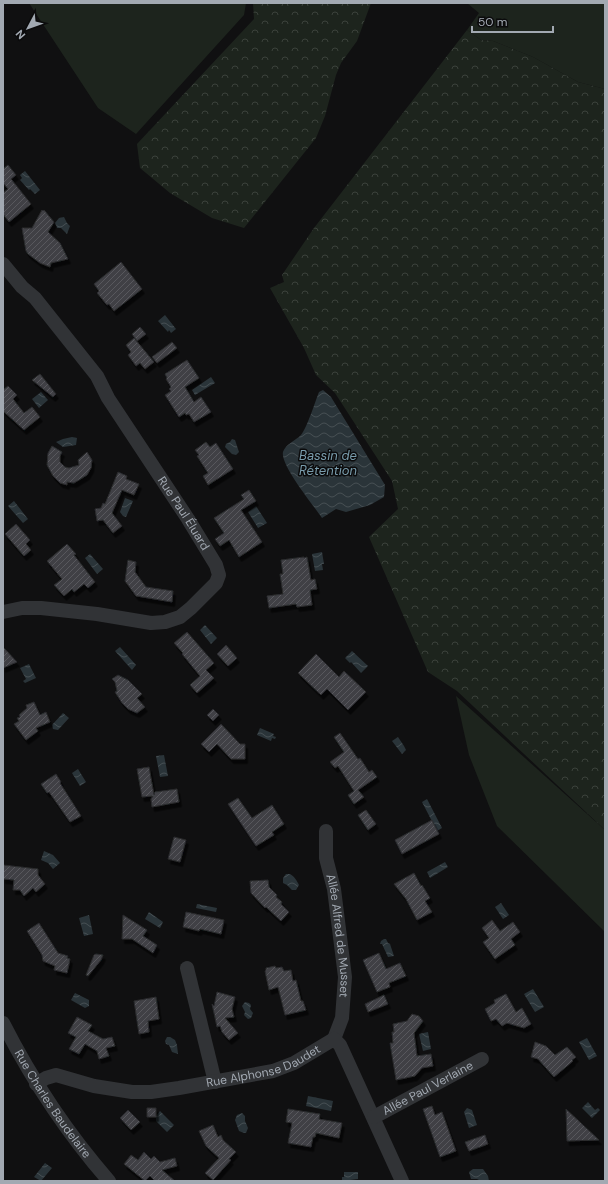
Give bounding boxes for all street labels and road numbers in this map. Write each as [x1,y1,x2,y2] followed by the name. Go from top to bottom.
[154,473,213,553] street label: Rue Paul Éluard
[322,872,353,998] street label: Allée Alfred de Musset
[205,1041,324,1091] street label: Rue Alphonse Daudet
[11,1047,95,1162] street label: Rue Charles Baudelaire
[380,1057,476,1119] street label: Allée Paul Verlaine

